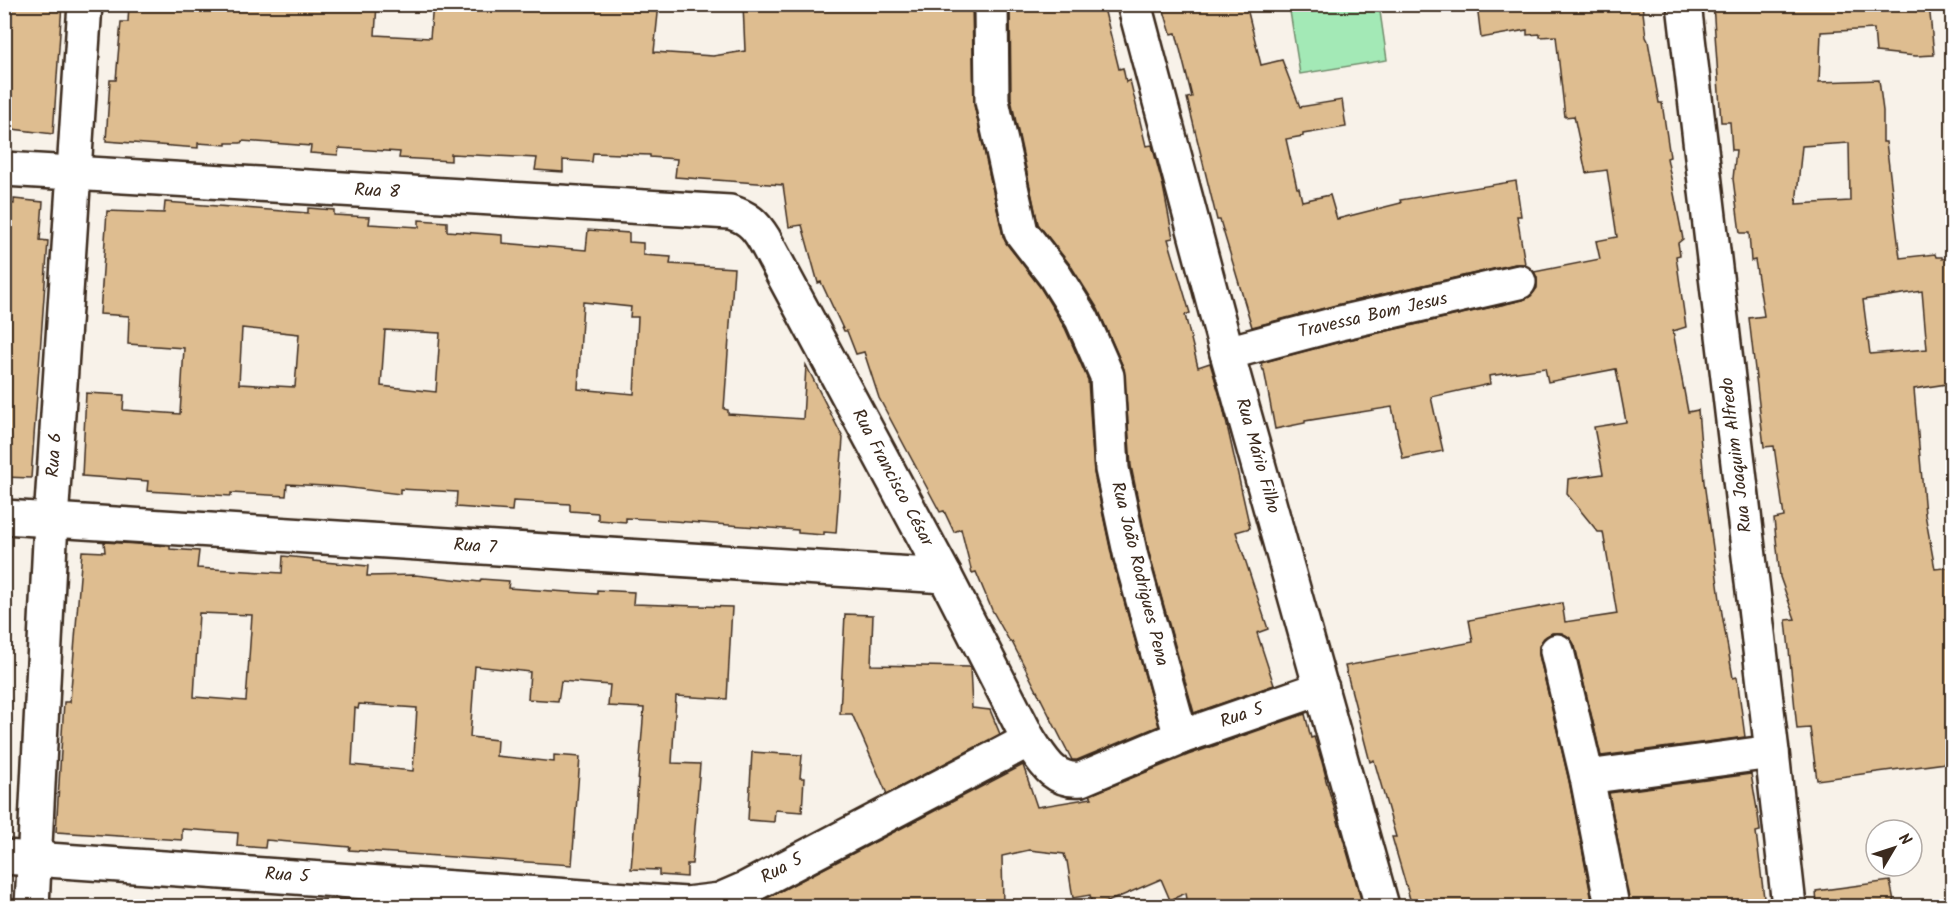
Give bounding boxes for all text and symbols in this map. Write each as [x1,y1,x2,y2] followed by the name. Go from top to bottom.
[353,176,401,208] street label: Rua 8
[1295,285,1451,347] street label: Travessa Bom Jesus
[1713,376,1761,534] street label: Rua Joaquim Alfredo
[1227,395,1287,517] street label: Rua Mário Filho
[843,404,941,553] street label: Rua Francisco César
[39,432,71,478] street label: Rua 6
[1102,479,1176,669] street label: Rua João Rodrigues Pena
[452,531,498,563] street label: Rua 7
[1216,695,1269,737] street label: Rua 5
[1864,818,1924,878] north arrow
[1892,828,1917,851] text: N
[756,845,810,892] street label: Rua 5
[264,860,312,892] street label: Rua 5

